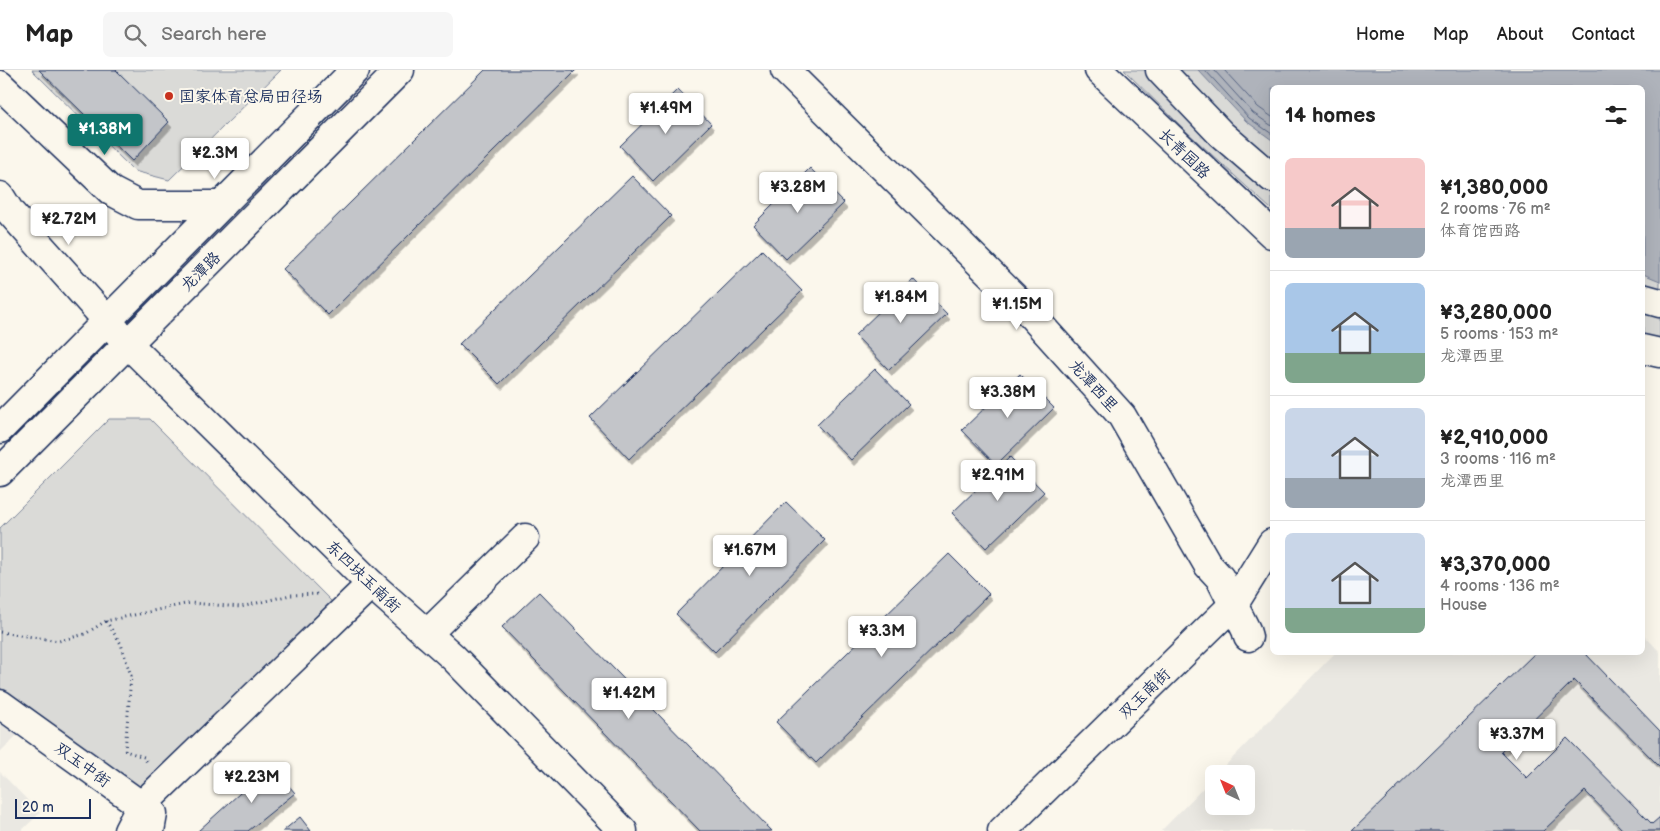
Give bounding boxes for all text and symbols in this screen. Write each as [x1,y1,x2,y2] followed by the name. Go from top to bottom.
[103,12,453,57] search box
[25,20,73,49] text: Map
[121,21,149,49] icon: search
[161,23,267,46] text: Search here
[1356,24,1405,45] text: Home
[1433,24,1469,45] text: Map
[1497,24,1544,45] text: About
[1572,24,1635,45] text: Contact
[179,88,323,107] place label: 国家体育总局田径场
[163,90,175,102] marker: 国家体育总局田径场
[625,92,707,135] pin: ¥1.49M
[640,99,692,118] text: ¥1.49M
[1602,101,1630,129] icon: filters
[1285,103,1376,128] text: 14 homes
[64,114,146,156] pin: ¥1.38M
[79,120,131,139] text: ¥1.38M
[1154,125,1214,183] street label: 长青园路
[180,138,250,180] pin: ¥2.3M
[192,144,238,163] text: ¥2.3M
[757,172,839,214] pin: ¥3.28M
[1440,175,1548,200] text: ¥1,380,000
[770,178,826,197] text: ¥3.28M
[1325,178,1385,238] icon: home
[1440,200,1551,219] text: 2 rooms · 76 m²
[28,204,110,246] pin: ¥2.72M
[41,210,97,229] text: ¥2.72M
[1440,222,1520,241] text: 体育馆西路
[177,248,225,296] street label: 龙潭路
[860,282,942,324] pin: ¥1.84M
[875,288,927,307] text: ¥1.84M
[976,288,1058,331] pin: ¥1.15M
[992,295,1042,314] text: ¥1.15M
[1440,300,1552,325] text: ¥3,280,000
[1325,303,1385,363] icon: home
[1440,325,1558,344] text: 5 rooms · 153 m²
[1440,347,1504,366] text: 龙潭西里
[1064,356,1121,416] street label: 龙潭西里
[967,376,1049,419] pin: ¥3.38M
[980,383,1036,402] text: ¥3.38M
[1440,425,1548,450] text: ¥2,910,000
[1325,428,1385,488] icon: home
[1440,450,1556,469] text: 3 rooms · 116 m²
[957,460,1039,502] pin: ¥2.91M
[972,466,1024,485] text: ¥2.91M
[1440,472,1504,491] text: 龙潭西里
[709,534,791,577] pin: ¥1.67M
[322,537,404,617] street label: 东四块玉南街
[724,541,776,560] text: ¥1.67M
[1440,552,1551,577] text: ¥3,370,000
[1325,553,1385,613] icon: home
[1440,577,1560,596] text: 4 rooms · 136 m²
[1440,596,1487,615] text: House
[847,616,917,658] pin: ¥3.3M
[859,622,905,641] text: ¥3.3M
[1115,665,1175,723] street label: 双玉南街
[588,678,670,720] pin: ¥1.42M
[603,684,655,703] text: ¥1.42M
[1476,718,1558,761] pin: ¥3.37M
[1490,725,1544,744] text: ¥3.37M
[51,739,114,792] street label: 双玉中街
[211,762,293,804] pin: ¥2.23M
[1205,765,1255,815] north arrow
[1205,765,1255,815] map controls
[224,768,280,787] text: ¥2.23M
[15,796,91,819] scale bar
[22,799,54,816] text: 20 m

